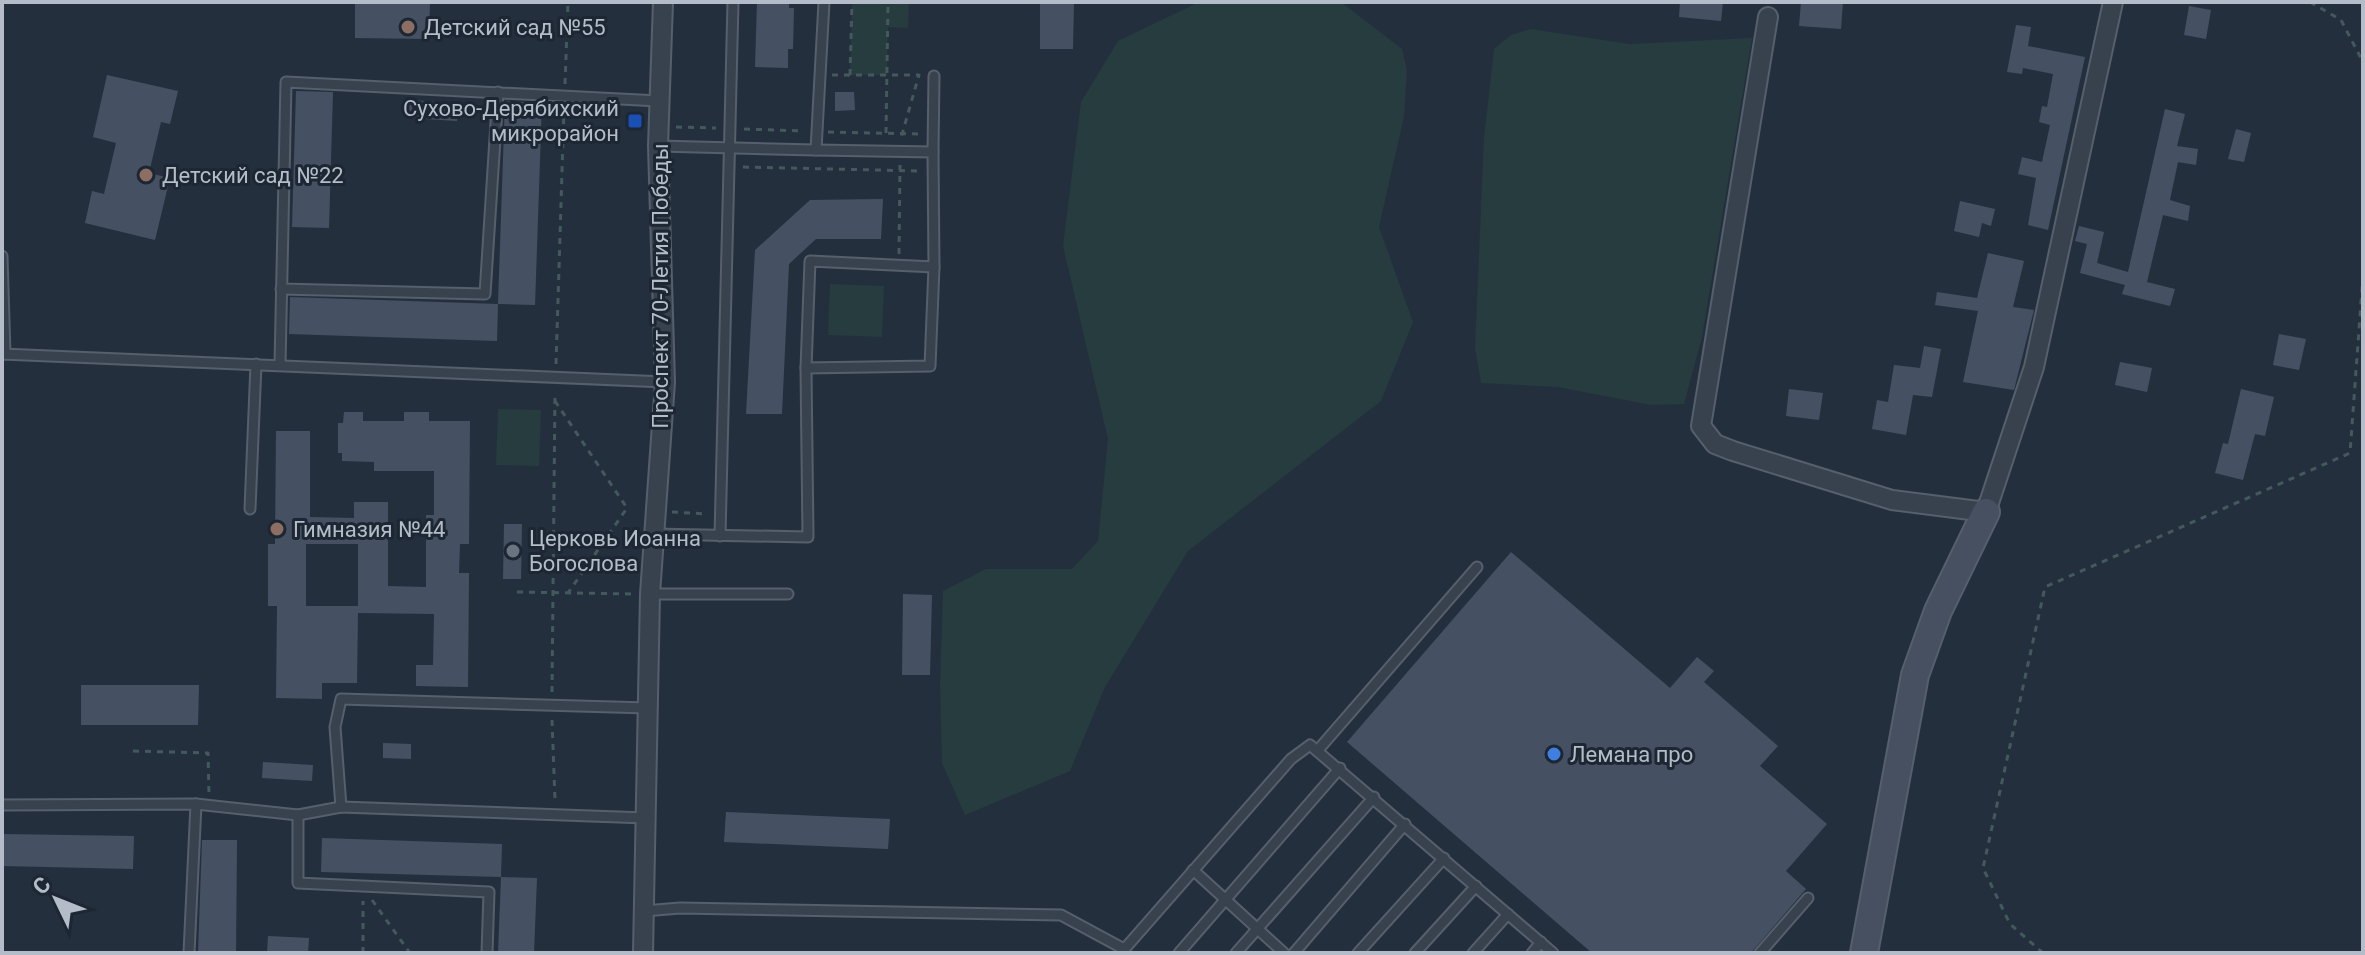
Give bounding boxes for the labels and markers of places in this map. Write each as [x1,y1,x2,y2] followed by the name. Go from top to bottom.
[424,15,606,40] place label: Детский сад №55
[399,18,417,36] marker: Детский сад №55
[403,96,619,146] place label: Сухово-Дерябихский микрорайон
[626,112,644,130] marker: Сухово-Дерябихский микрорайон
[162,163,344,188] place label: Детский сад №22
[137,166,155,184] marker: Детский сад №22
[293,517,445,542] place label: Гимназия №44
[268,520,286,538] marker: Гимназия №44
[529,526,701,576] place label: Церковь Иоанна Богослова
[504,542,522,560] marker: Церковь Иоанна Богослова
[1570,742,1693,767] place label: Лемана про
[1545,745,1563,763] marker: Лемана про

